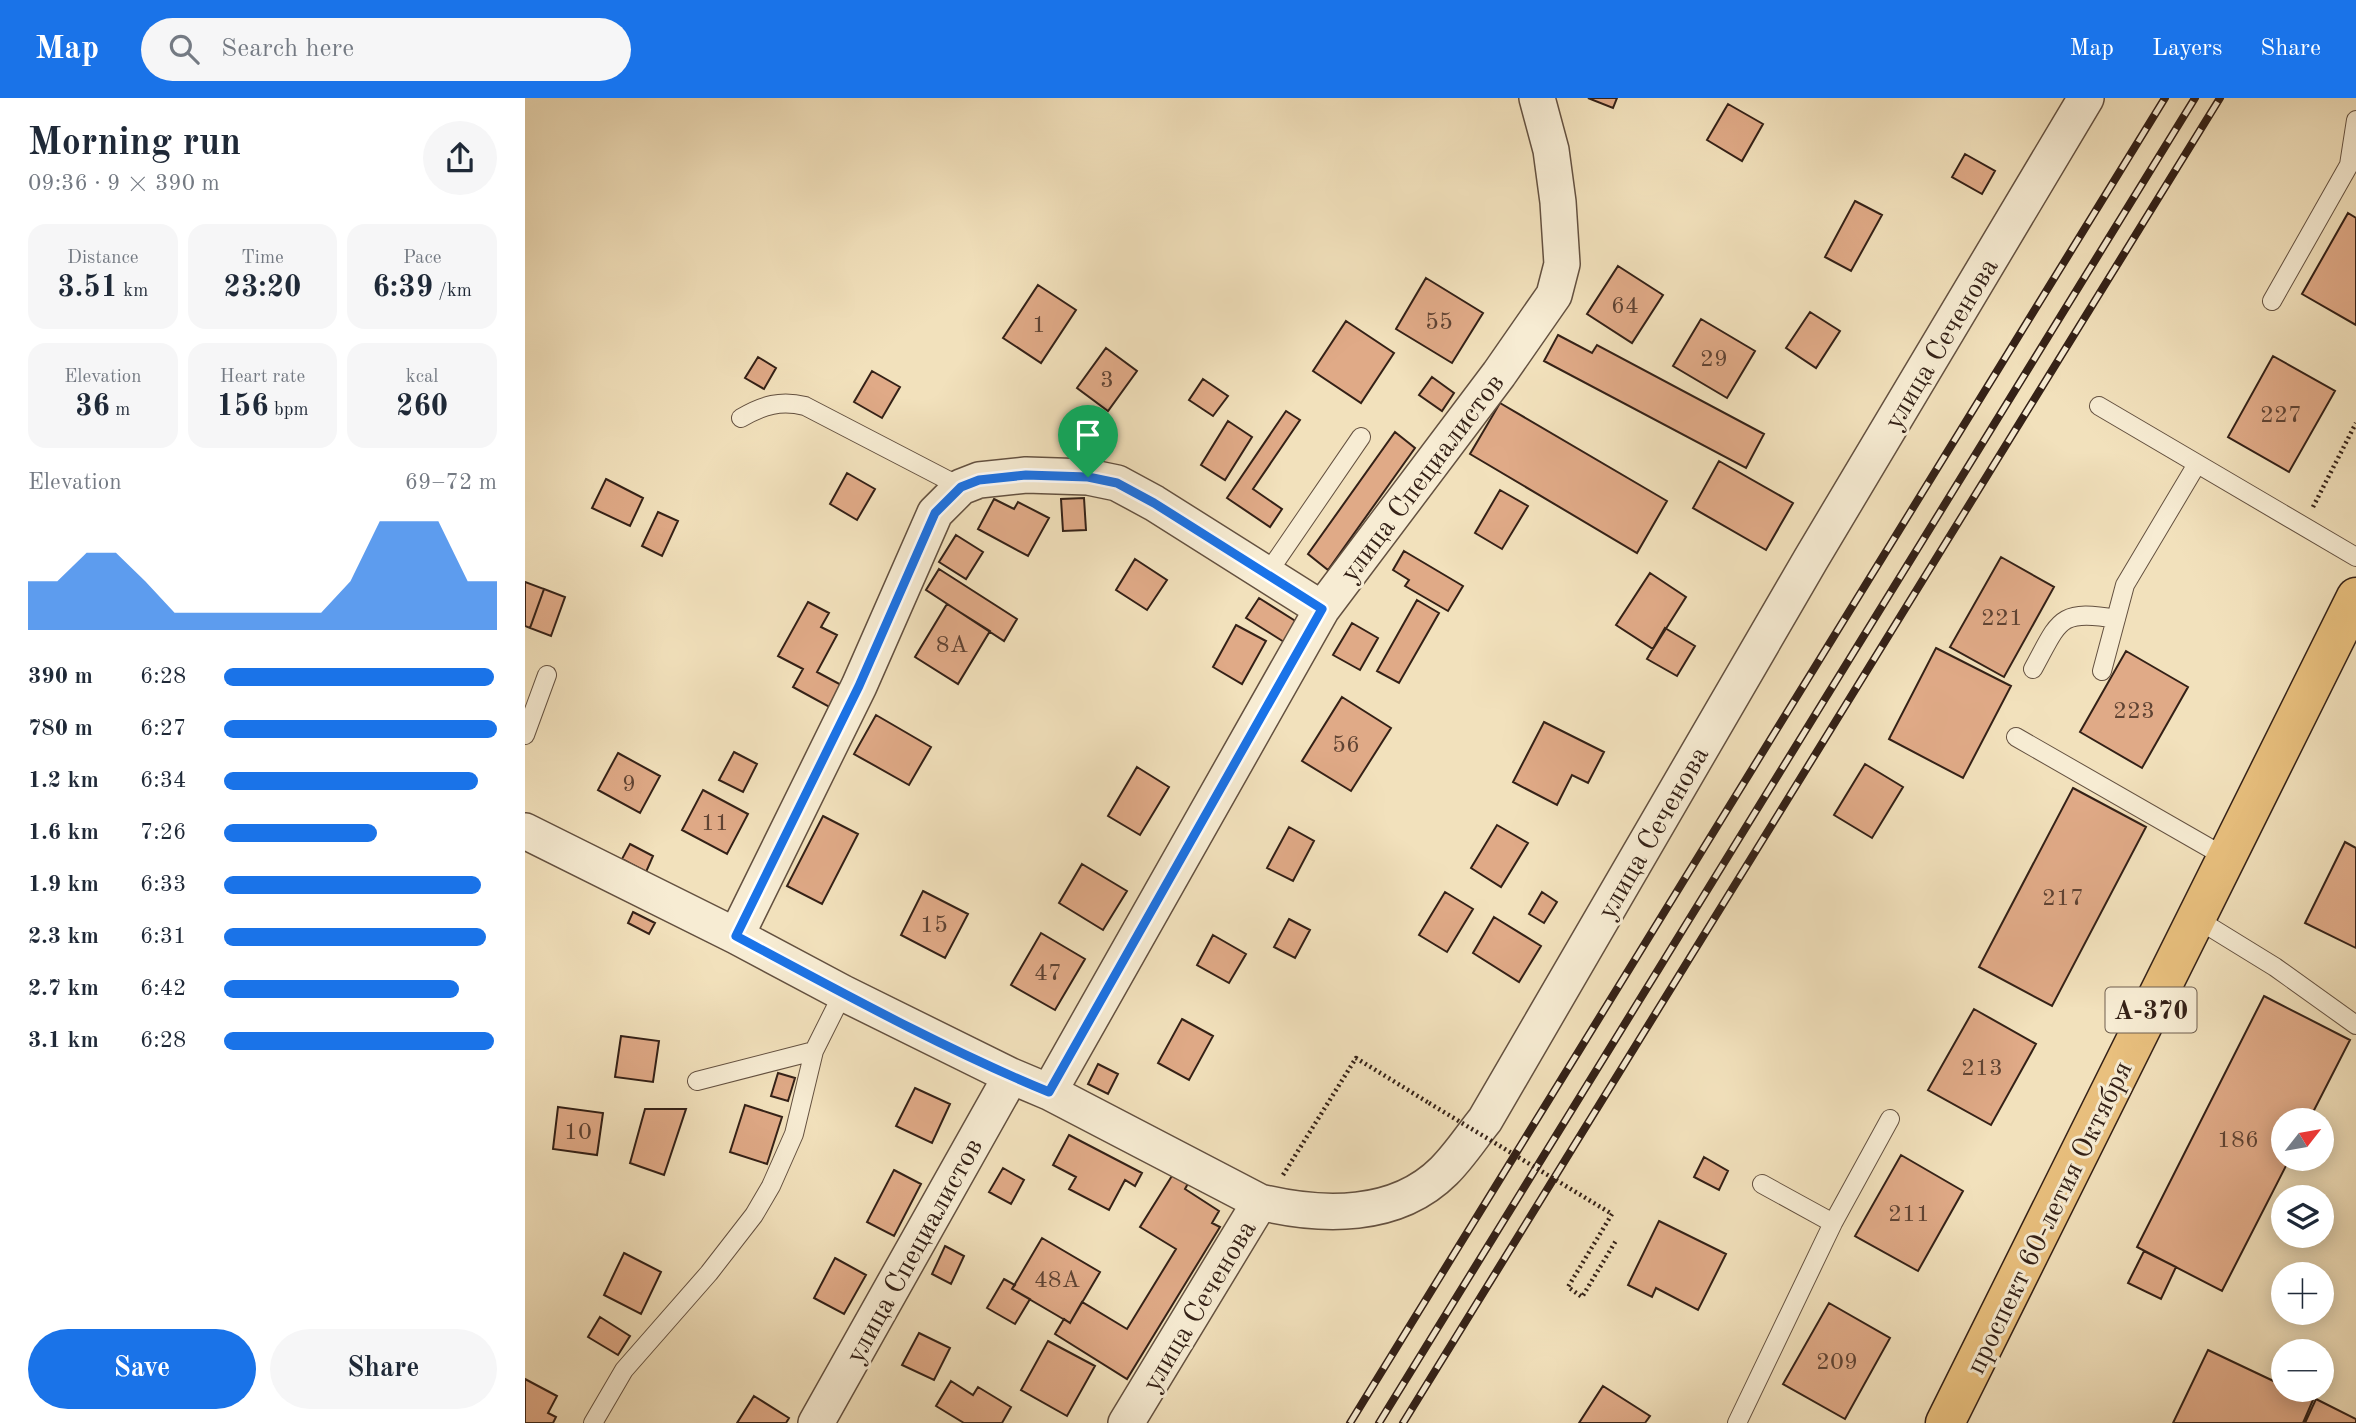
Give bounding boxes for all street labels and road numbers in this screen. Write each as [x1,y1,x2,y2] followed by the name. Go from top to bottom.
[1880,254,2005,435] street label: улица Сеченова
[1336,370,1511,588] street label: улица Специалистов
[1594,742,1715,925] street label: улица Сеченова
[2105,988,2197,1032] road number: А-370
[1963,1058,2139,1379] street label: проспект 60-летия Октября
[842,1134,989,1369] street label: улица Специалистов
[1138,1216,1263,1397] street label: улица Сеченова

